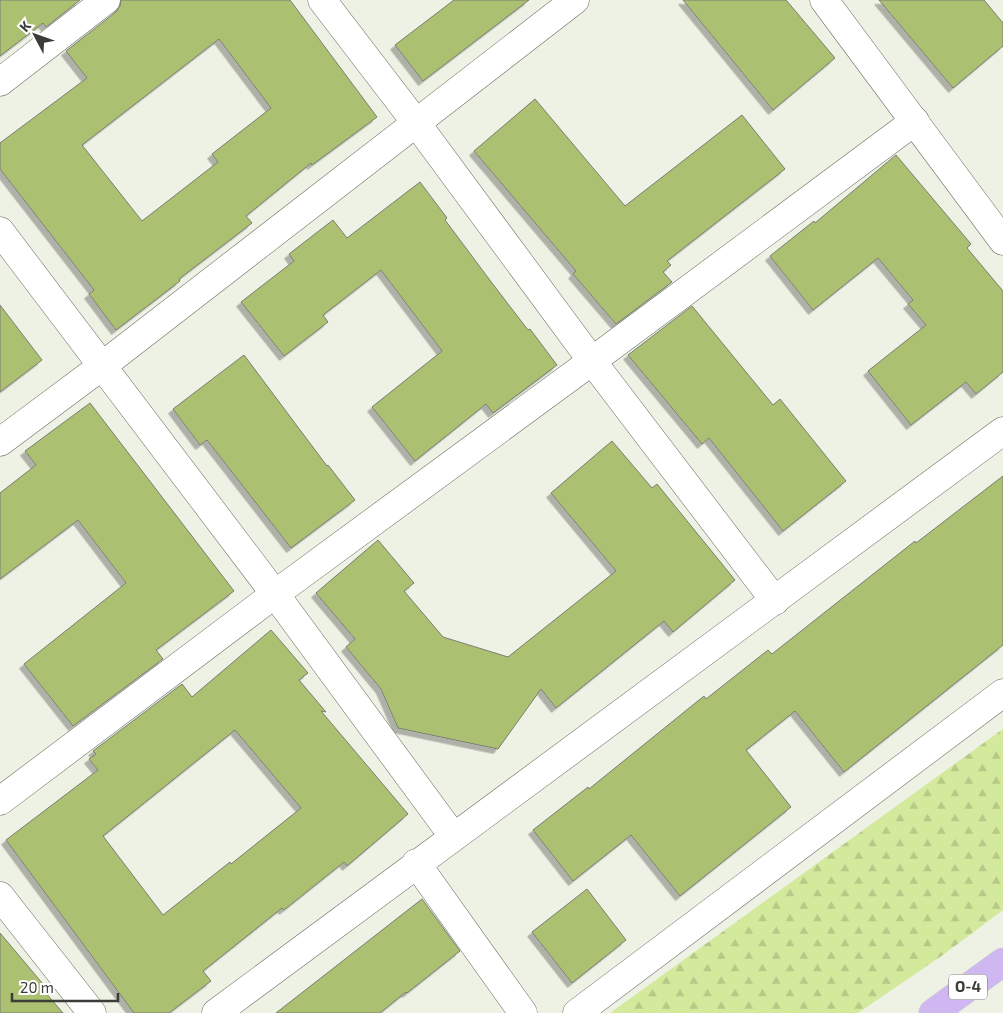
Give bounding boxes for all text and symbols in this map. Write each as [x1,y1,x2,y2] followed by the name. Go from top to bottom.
[10,10,60,60] north arrow
[15,17,34,35] text: K
[12,970,119,1002] scale bar
[949,974,987,1000] road number: O-4
[20,978,54,996] text: 20 m

